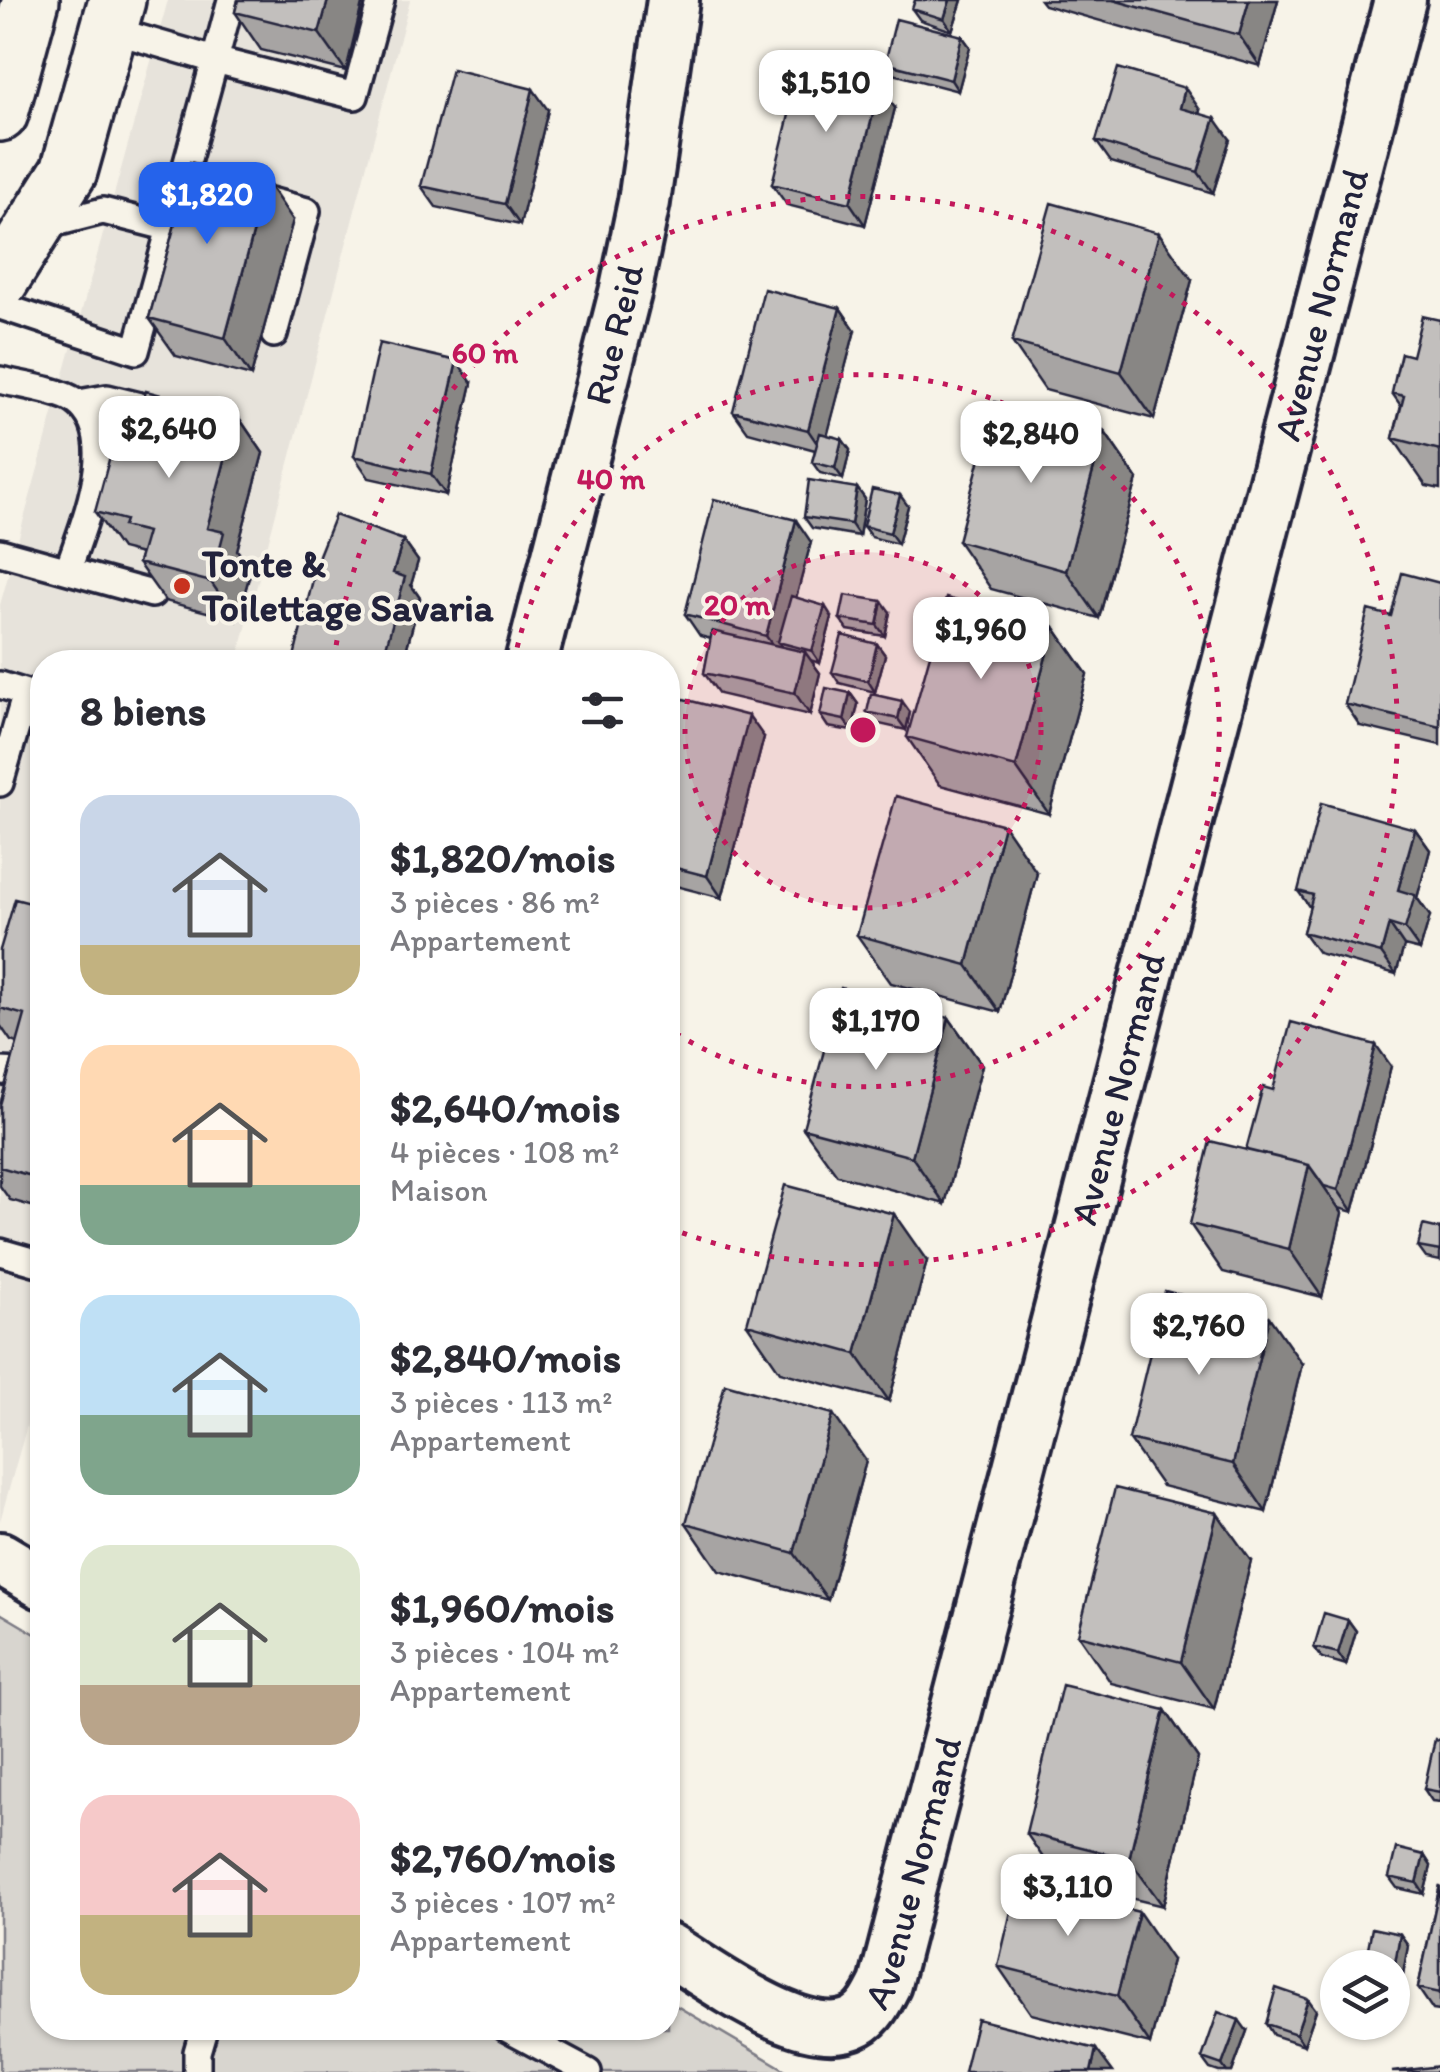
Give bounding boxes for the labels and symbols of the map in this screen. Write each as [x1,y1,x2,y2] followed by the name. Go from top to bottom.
[745,50,907,135] pin: $1,510
[126,162,288,247] pin: $1,820
[1264,163,1378,446] street label: Avenue Normand
[574,260,654,410] street label: Rue Reid
[452,334,519,371] text: 60 m
[88,396,250,481] pin: $2,640
[950,401,1112,486] pin: $2,840
[577,460,646,497] text: 40 m
[201,541,494,631] place label: Tonte & Toilettage Savaria
[171,575,193,597] marker: Tonte & Toilettage Savaria
[704,586,771,623] text: 20 m
[900,597,1062,682] pin: $1,960
[845,712,881,748] centre of rings
[1060,947,1175,1230] street label: Avenue Normand
[795,988,957,1073] pin: $1,170
[1118,1293,1280,1378] pin: $2,760
[853,1731,971,2017] street label: Avenue Normand
[987,1854,1149,1939] pin: $3,110

